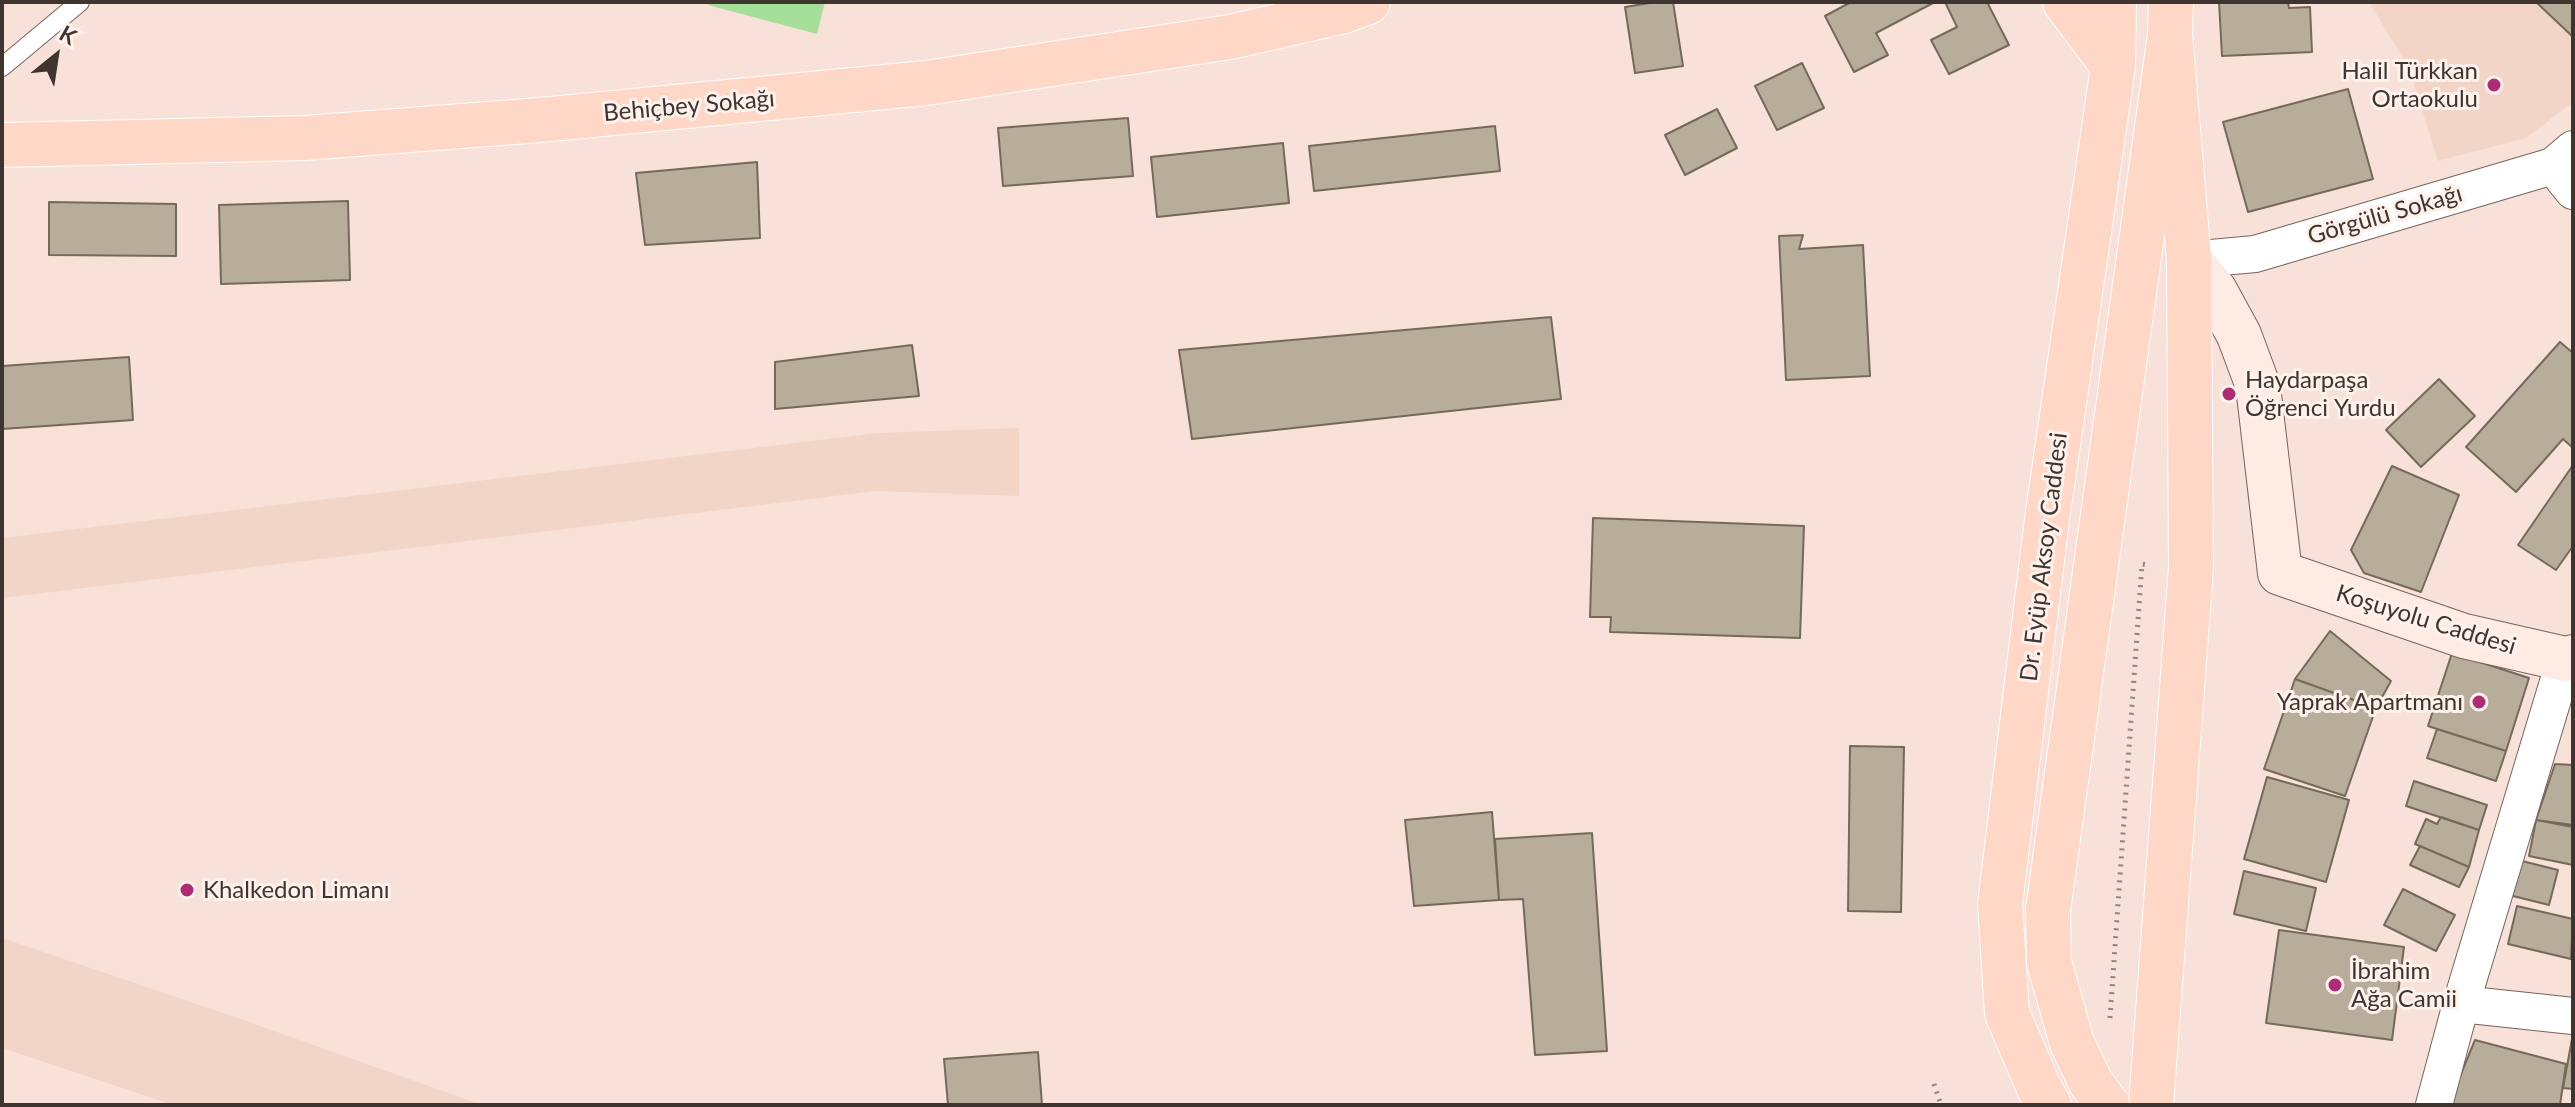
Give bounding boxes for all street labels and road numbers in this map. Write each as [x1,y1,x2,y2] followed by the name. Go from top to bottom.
[602,84,776,128] street label: Behiçbey Sokağı
[2304,179,2466,251] street label: Görgülü Sokağı
[2014,431,2074,683] street label: Dr. Eyüp Aksoy Caddesi
[2332,579,2520,661] street label: Koşuyolu Caddesi

